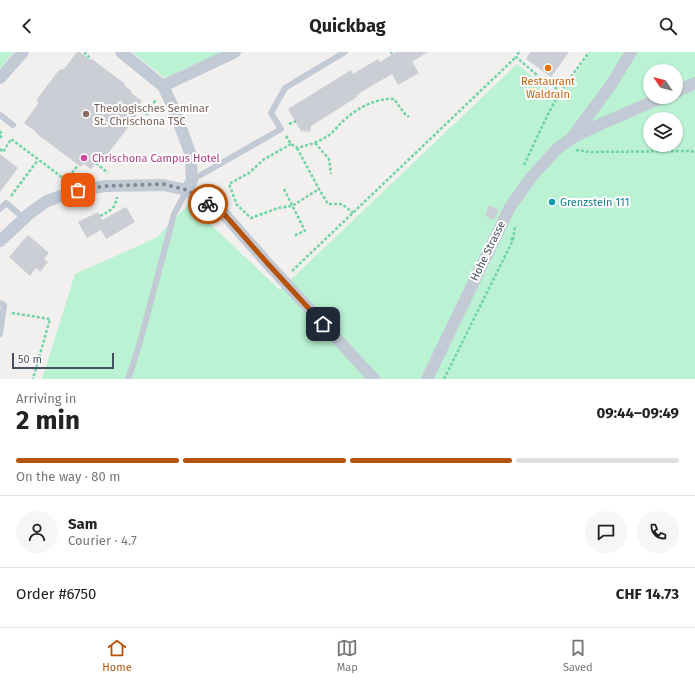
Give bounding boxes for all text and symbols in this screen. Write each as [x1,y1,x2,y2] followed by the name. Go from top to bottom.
[16,15,38,37] icon: back
[309,15,386,37] text: Quickbag
[657,15,679,37] icon: search
[543,63,553,73] marker: Restaurant Waldrain
[643,64,683,104] north arrow
[643,64,683,152] map controls
[521,75,575,101] place label: Restaurant Waldrain
[94,102,210,128] place label: Theologisches Seminar St. Chrischona TSC
[81,109,91,119] marker: Theologisches Seminar St. Chrischona TSC
[643,112,683,152] button: layers
[92,152,220,165] place label: Chrischona Campus Hotel
[79,153,89,163] marker: Chrischona Campus Hotel
[61,173,95,207] pin
[67,179,89,201] icon: bag
[188,184,228,224] courier
[197,193,219,215] icon: bike
[560,196,629,209] place label: Grenzstein 111
[547,197,557,207] marker: Grenzstein 111
[468,219,508,283] street label: Hohe Strasse
[306,307,340,341] pin
[312,313,334,335] icon: home
[12,351,114,370] scale bar
[18,353,42,366] text: 50 m
[16,391,76,406] text: Arriving in
[597,404,679,422] text: 09:44–09:49
[16,405,80,436] text: 2 min
[16,469,120,484] text: On the way · 80 m
[16,511,58,553] button: person
[585,511,627,553] button: chat
[637,511,679,553] button: phone
[68,515,97,533] text: Sam
[68,533,137,548] text: Courier · 4.7
[16,585,96,603] text: Order #6750
[616,585,679,603] text: CHF 14.73
[102,637,132,674] tab: Home
[336,637,358,674] tab: Map
[563,637,593,674] tab: Saved

